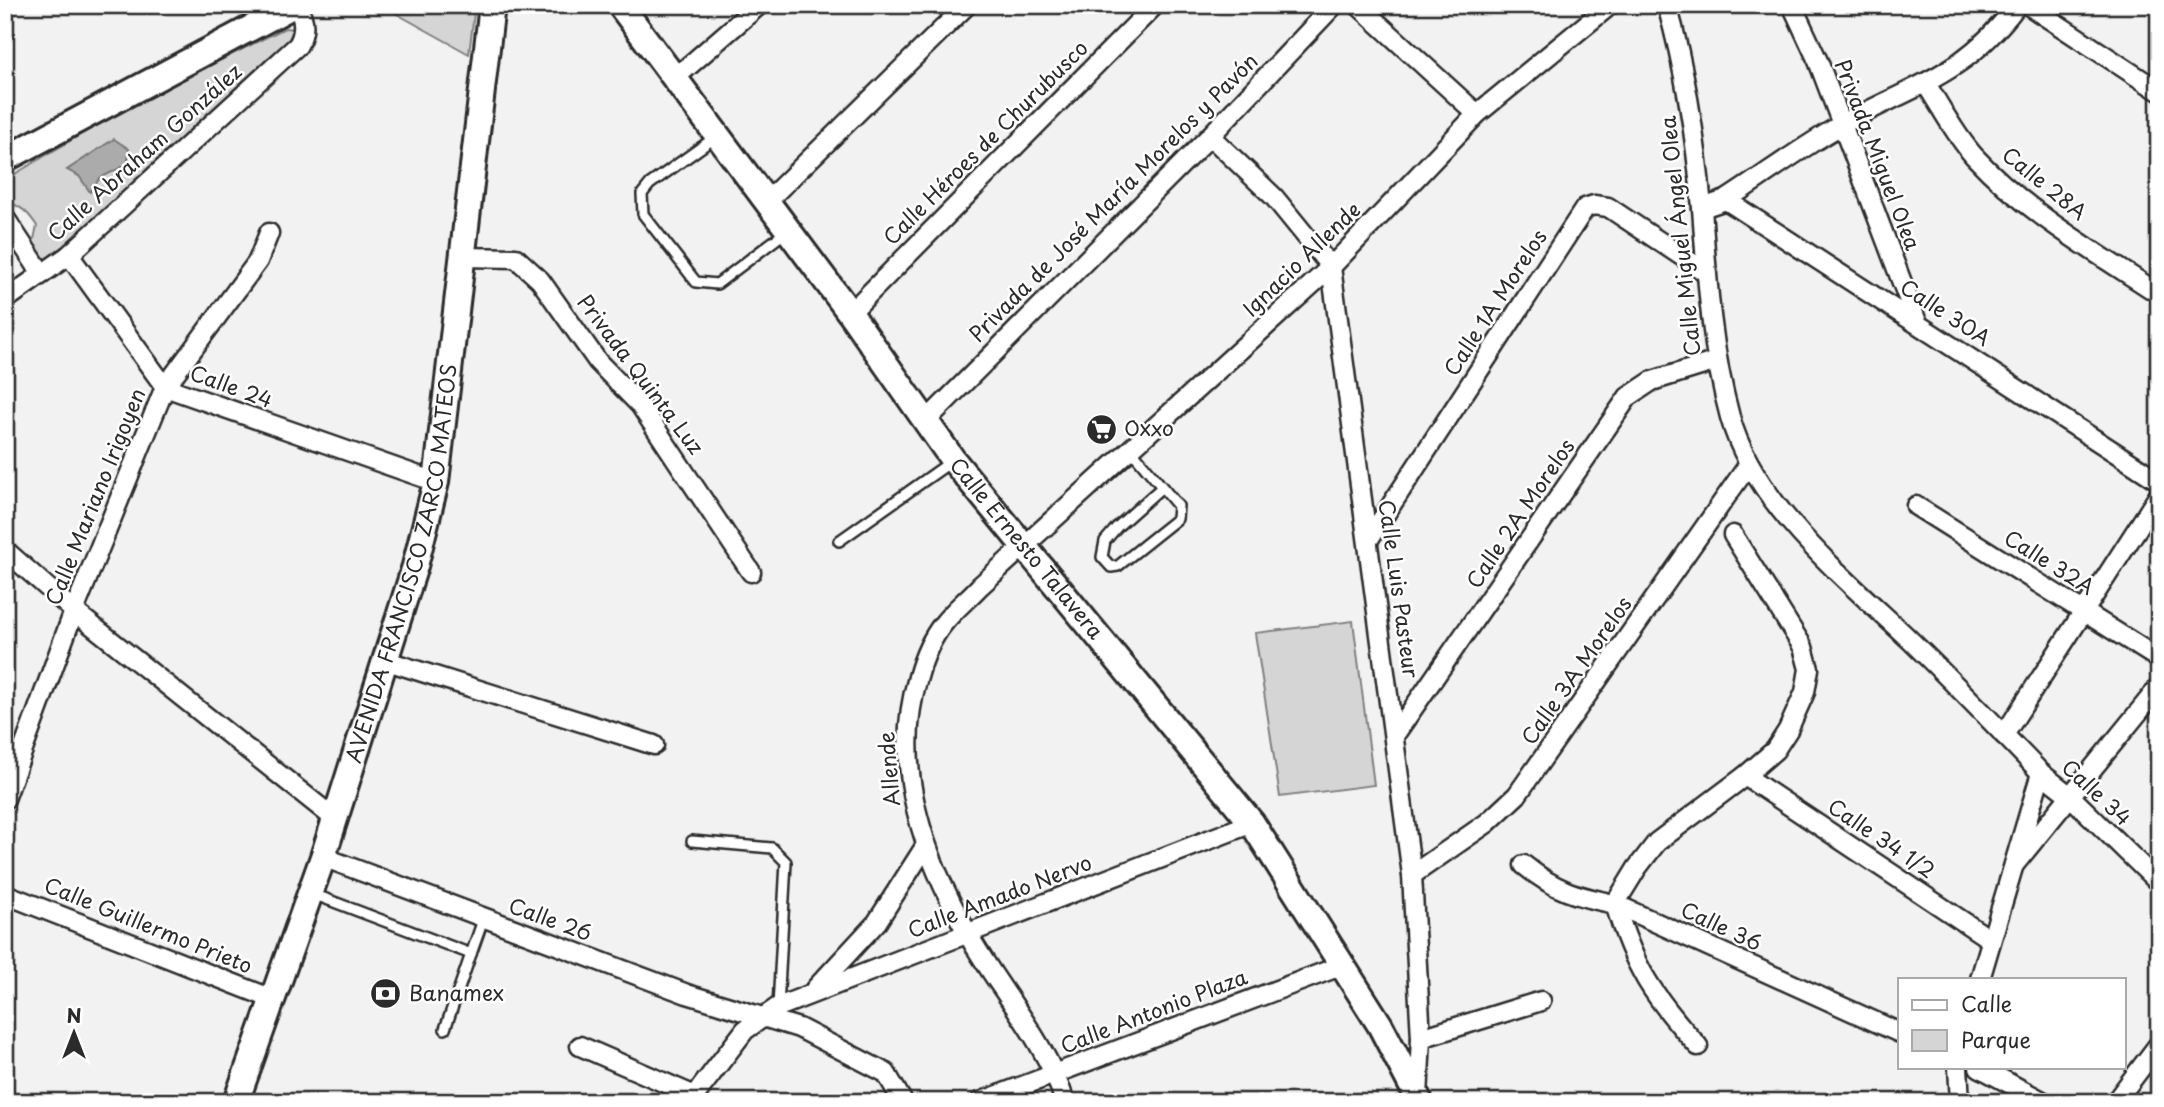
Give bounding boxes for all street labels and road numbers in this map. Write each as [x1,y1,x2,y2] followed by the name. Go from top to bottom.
[875,32,1094,251] street label: Calle Héroes de Churubusco
[961,45,1264,348] street label: Privada de José María Morelos y Pavón
[1828,54,1930,254] street label: Privada Miguel Olea
[39,55,248,248] street label: Calle Abraham González
[1650,114,1708,358] street label: Calle Miguel Ángel Olea
[1996,138,2095,227] street label: Calle 28A
[1234,194,1367,323] street label: Ignacio Allende
[1435,222,1554,382] street label: Calle 1A Morelos
[1894,270,1998,353] street label: Calle 30A
[571,287,713,461] street label: Privada Quinta Luz
[186,355,278,415] street label: Calle 24
[336,362,464,766] street label: AVENIDA FRANCISCO ZARCO MATEOS
[36,383,152,610] street label: Calle Mariano Irigoyen
[1457,432,1581,594] street label: Calle 2A Morelos
[943,450,1112,646] street label: Calle Ernesto Talavera
[1372,497,1428,680] street label: Calle Luis Pasteur
[1999,521,2102,602] street label: Calle 32A
[1512,589,1639,751] street label: Calle 3A Morelos
[869,731,907,808] street label: Allende
[2055,751,2140,832] street label: Calle 34
[1822,790,1942,885] street label: Calle 34 1/2
[903,845,1096,945] street label: Calle Amado Nervo
[40,868,258,981] street label: Calle Guillermo Prieto
[505,888,597,948] street label: Calle 26
[1676,892,1768,958] street label: Calle 36
[1055,960,1251,1061] street label: Calle Antonio Plaza

